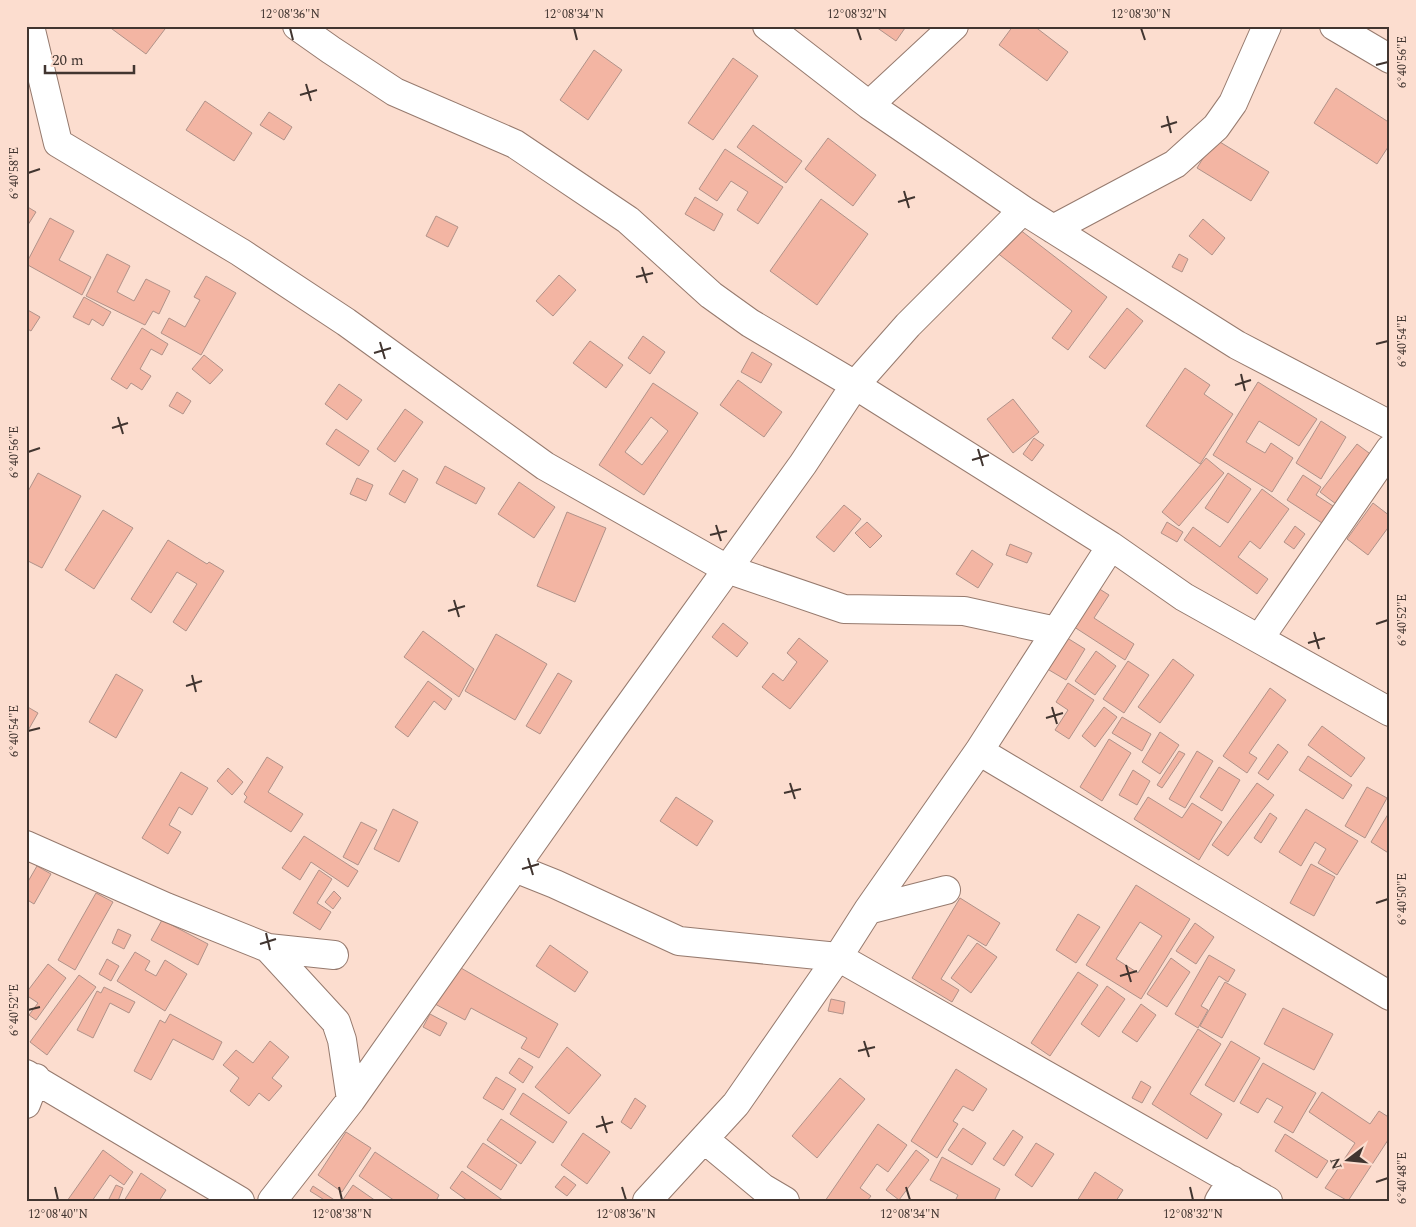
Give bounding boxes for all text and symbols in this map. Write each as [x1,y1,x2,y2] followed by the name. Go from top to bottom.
[260,5,320,24] text: 12°08'36"N
[544,5,604,24] text: 12°08'34"N
[827,5,887,24] text: 12°08'32"N
[1111,5,1171,24] text: 12°08'30"N
[1393,36,1412,88] text: 6°40'56"E
[45,42,134,74] scale bar
[52,49,84,72] text: 20 m
[5,147,24,199] text: 6°40'58"E
[1393,315,1412,367] text: 6°40'54"E
[5,426,24,478] text: 6°40'56"E
[1393,594,1412,646] text: 6°40'52"E
[5,705,24,757] text: 6°40'54"E
[1393,873,1412,925] text: 6°40'50"E
[5,984,24,1036] text: 6°40'52"E
[1324,1134,1374,1184] north arrow
[1393,1152,1412,1204] text: 6°40'48"E
[1324,1155,1348,1172] text: N
[28,1205,88,1224] text: 12°08'40"N
[312,1205,372,1224] text: 12°08'38"N
[596,1205,656,1224] text: 12°08'36"N
[880,1205,940,1224] text: 12°08'34"N
[1163,1205,1223,1224] text: 12°08'32"N

